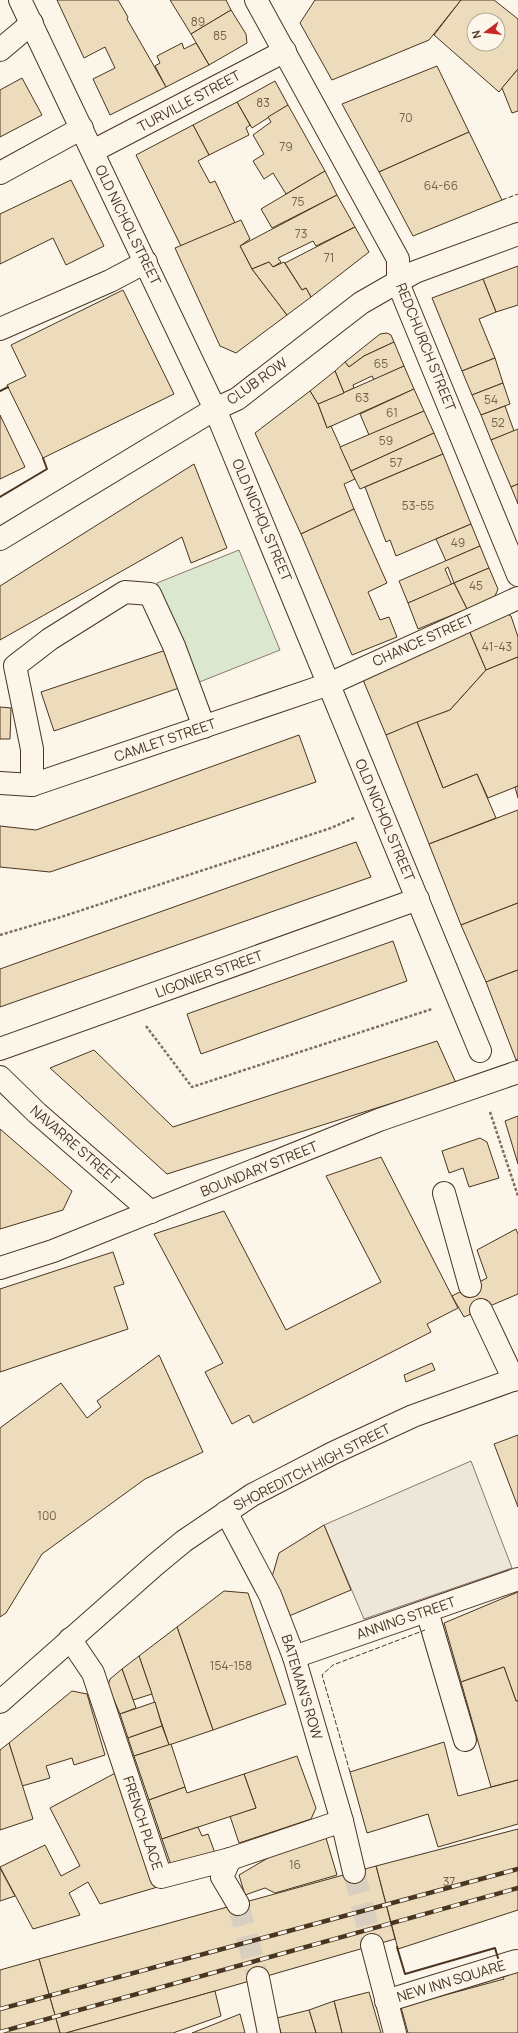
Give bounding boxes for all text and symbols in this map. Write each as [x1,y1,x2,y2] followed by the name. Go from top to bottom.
[466,12,506,52] north arrow
[191,13,205,30] house number: 89
[213,27,227,44] house number: 85
[468,29,484,40] text: N
[134,65,244,136] street label: TURVILLE STREET
[256,94,270,111] house number: 83
[399,109,413,126] house number: 70
[279,138,293,155] house number: 79
[91,162,166,289] street label: OLD NICHOL STREET
[424,177,458,194] house number: 64-66
[292,193,305,210] house number: 75
[295,225,307,242] house number: 73
[324,249,334,266] house number: 71
[392,280,461,414] street label: REDCHURCH STREET
[223,353,291,408] street label: CLUB ROW
[374,355,388,372] house number: 65
[355,389,369,406] house number: 63
[484,391,498,408] house number: 54
[386,404,398,421] house number: 61
[491,414,505,431] house number: 52
[379,432,393,449] house number: 59
[390,454,402,471] house number: 57
[228,456,297,585] street label: OLD NICHOL STREET
[402,497,434,514] house number: 53-55
[451,534,465,551] house number: 49
[469,577,483,594] house number: 45
[369,608,477,670] street label: CHANCE STREET
[482,638,512,655] house number: 41-43
[111,713,219,766] street label: CAMLET STREET
[351,756,420,885] street label: OLD NICHOL STREET
[152,945,266,1002] street label: LIGONIER STREET
[27,1101,124,1189] street label: NAVARRE STREET
[197,1136,321,1201] street label: BOUNDARY STREET
[230,1418,394,1514] street label: SHOREDITCH HIGH STREET
[37,1507,57,1524] house number: 100
[354,1591,459,1643] street label: ANNING STREET
[277,1632,327,1742] street label: BATEMAN'S ROW
[210,1657,252,1674] house number: 154-158
[119,1773,168,1872] street label: FRENCH PLACE
[289,1856,301,1873] house number: 16
[443,1873,455,1890] house number: 37
[394,1955,507,2006] street label: NEW INN SQUARE

